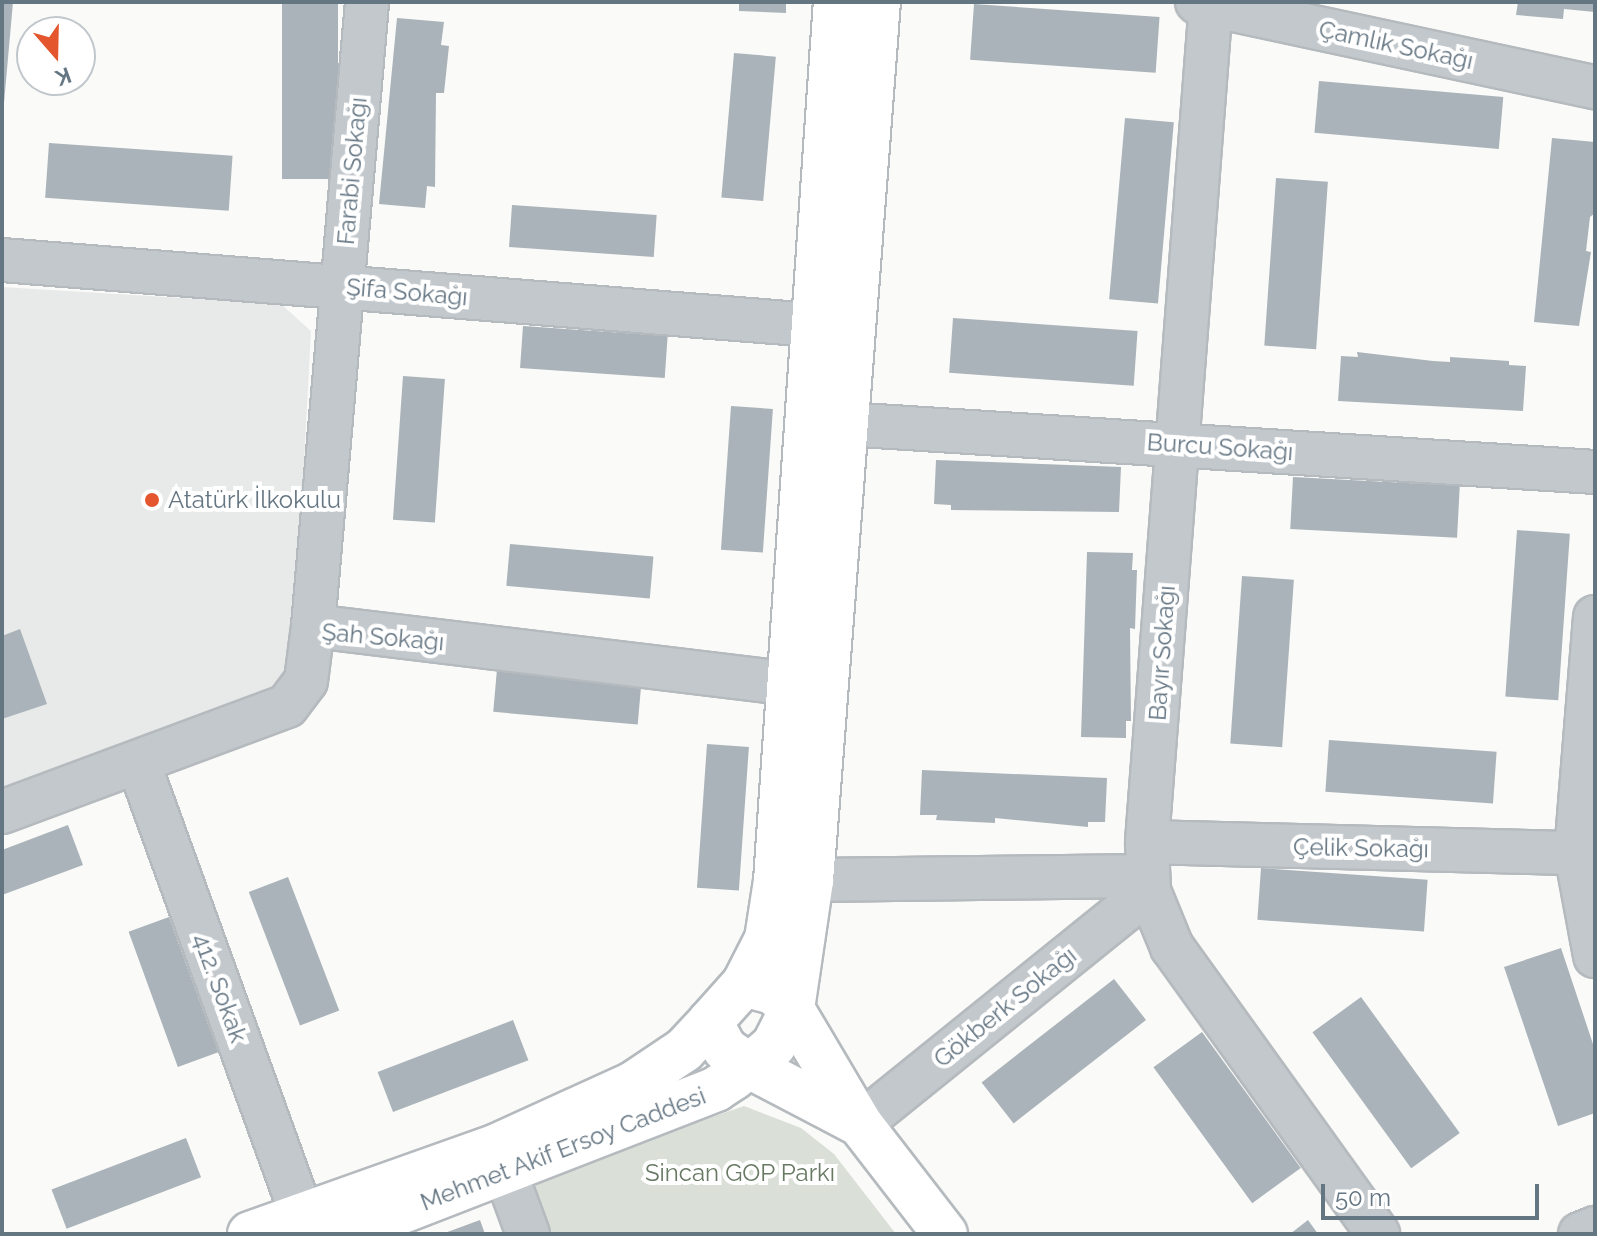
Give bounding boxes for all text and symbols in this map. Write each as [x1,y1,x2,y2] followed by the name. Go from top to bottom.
[1316,15,1476,75] street label: Çamlık Sokağı
[16,16,96,96] north arrow
[52,62,75,91] text: K
[331,96,373,246] street label: Farabi Sokağı
[345,272,469,312] street label: Şifa Sokağı
[1146,428,1294,466] street label: Burcu Sokağı
[168,486,341,514] place label: Atatürk İlkokulu
[143,491,161,509] marker: Atatürk İlkokulu
[1143,584,1181,722] street label: Bayır Sokağı
[321,617,445,657] street label: Şah Sokağı
[1293,832,1429,864] street label: Çelik Sokağı
[187,930,253,1046] street label: 412. Sokak
[928,941,1082,1073] street label: Gökberk Sokağı
[415,1081,711,1217] street label: Mehmet Akif Ersoy Caddesi
[645,1159,835,1187] park label: Sincan GOP Parkı
[1325,1168,1543,1218] scale bar
[1335,1183,1391,1212] text: 50 m

